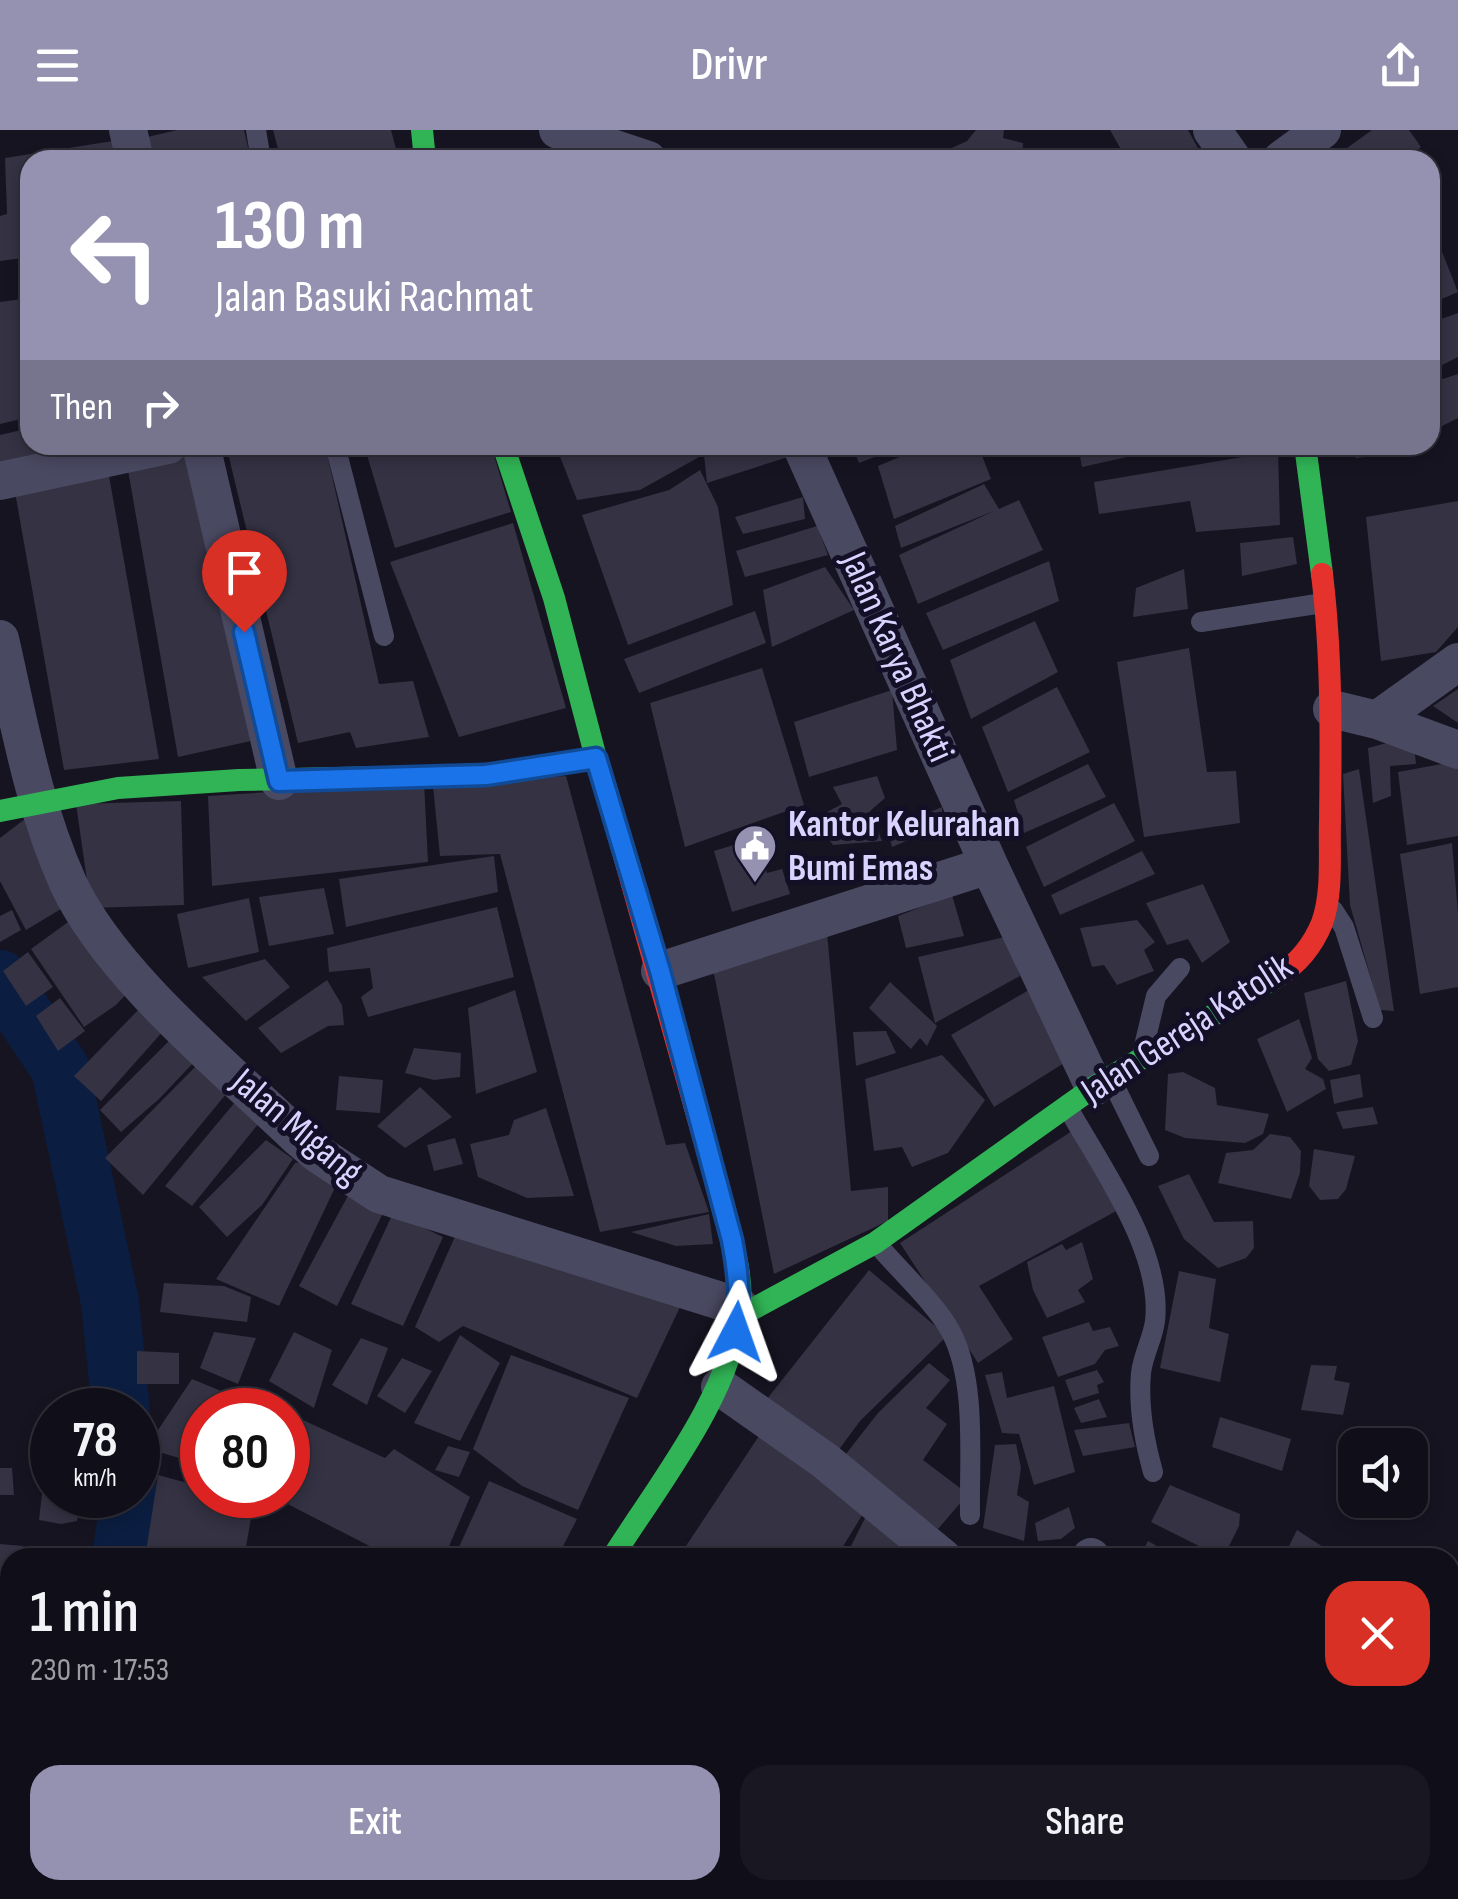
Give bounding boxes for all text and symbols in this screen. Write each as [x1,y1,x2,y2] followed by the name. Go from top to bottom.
[30,38,85,93] icon: menu
[691,38,767,93] text: Drivr
[1373,38,1428,93] icon: share
[215,185,364,269] text: 130 m
[50,190,180,320] icon: left
[215,270,534,325] text: Jalan Basuki Rachmat
[133,380,188,435] icon: right
[50,385,113,430] text: Then
[202,530,287,633] pin
[830,544,963,769] street label: Jalan Karya Bhakti
[217,545,272,600] icon: arrive
[788,802,1020,891] place label: Kantor Kelurahan Bumi Emas
[732,823,778,884] public building icon: Kantor Kelurahan Bumi Emas
[1072,944,1301,1114] street label: Jalan Gereja Katolik
[222,1059,372,1195] street label: Jalan Migang
[684,1280,788,1384] position arrow
[180,1388,310,1518] speed limit sign: 80
[72,1411,118,1471] text: 78
[1338,1428,1428,1518] map controls
[1338,1428,1428,1518] button: sound
[73,1463,117,1494] text: km/h
[30,1577,139,1649] text: 1 min
[1325,1581,1430,1686] button: close
[30,1651,169,1690] text: 230 m · 17:53
[30,1765,720,1880] button: Exit
[740,1765,1430,1880] button: Share

